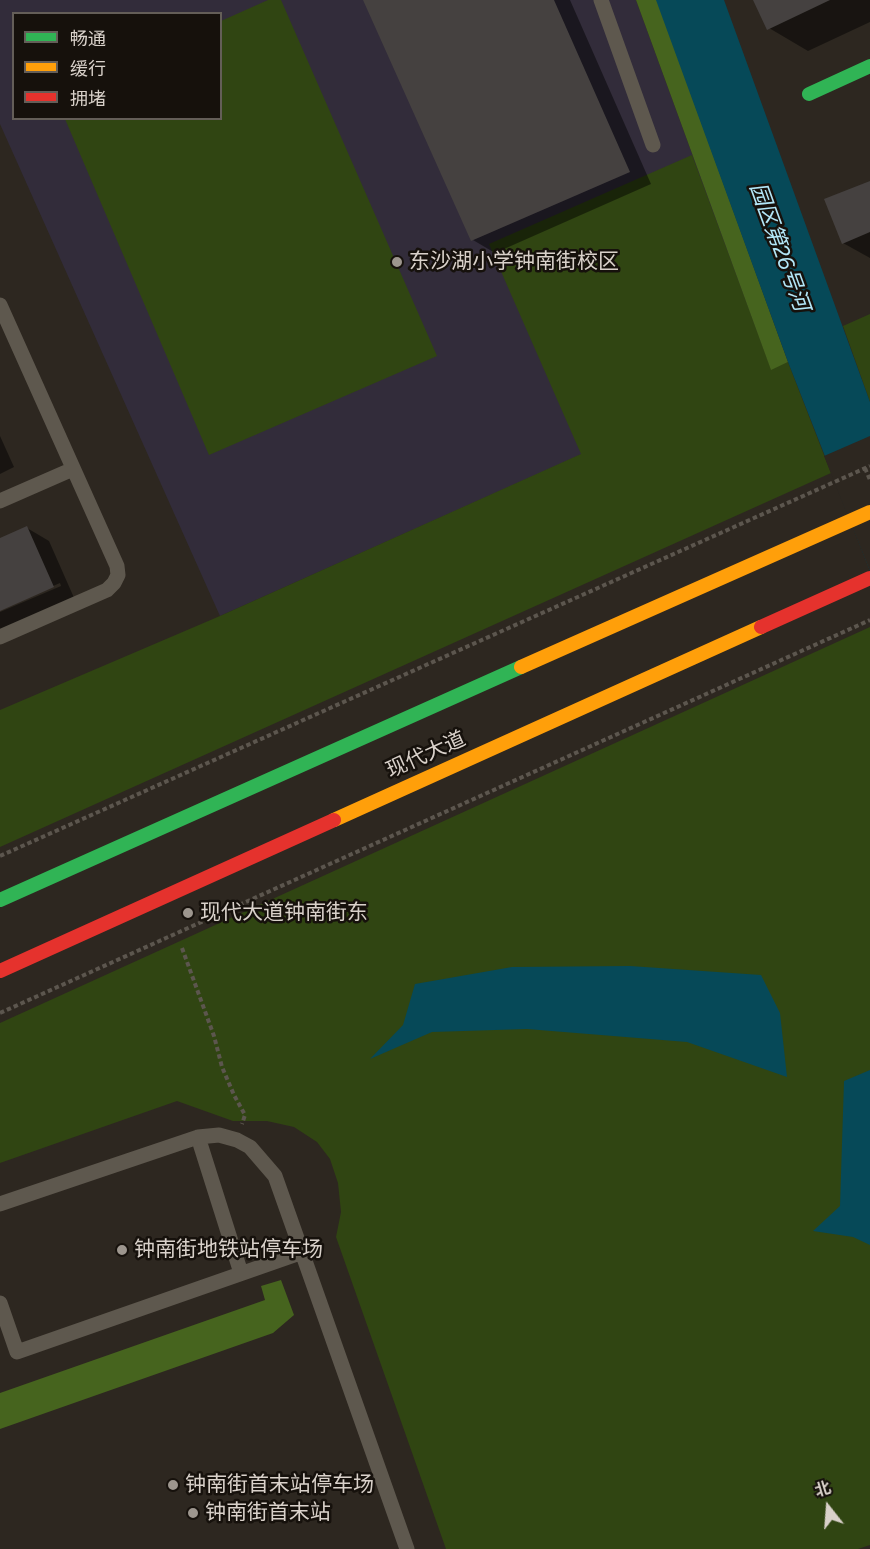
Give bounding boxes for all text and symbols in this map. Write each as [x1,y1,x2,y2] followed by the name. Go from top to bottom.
[12,12,222,120] legend
[70,28,106,50] text: 畅通
[70,58,106,80] text: 缓行
[70,88,106,110] text: 拥堵
[744,179,814,315] water label: 园区第26号河
[409,249,619,275] place label: 东沙湖小学钟南街校区
[390,255,404,269] marker: 东沙湖小学钟南街校区
[383,726,469,784] street label: 现代大道
[200,900,368,926] place label: 现代大道钟南街东
[181,906,195,920] marker: 现代大道钟南街东
[134,1237,323,1263] place label: 钟南街地铁站停车场
[115,1243,129,1257] marker: 钟南街地铁站停车场
[185,1472,374,1498] place label: 钟南街首末站停车场
[798,1477,858,1537] north arrow
[166,1478,180,1492] marker: 钟南街首末站停车场
[812,1478,833,1501] text: 北
[205,1500,331,1526] place label: 钟南街首末站
[186,1506,200,1520] marker: 钟南街首末站

